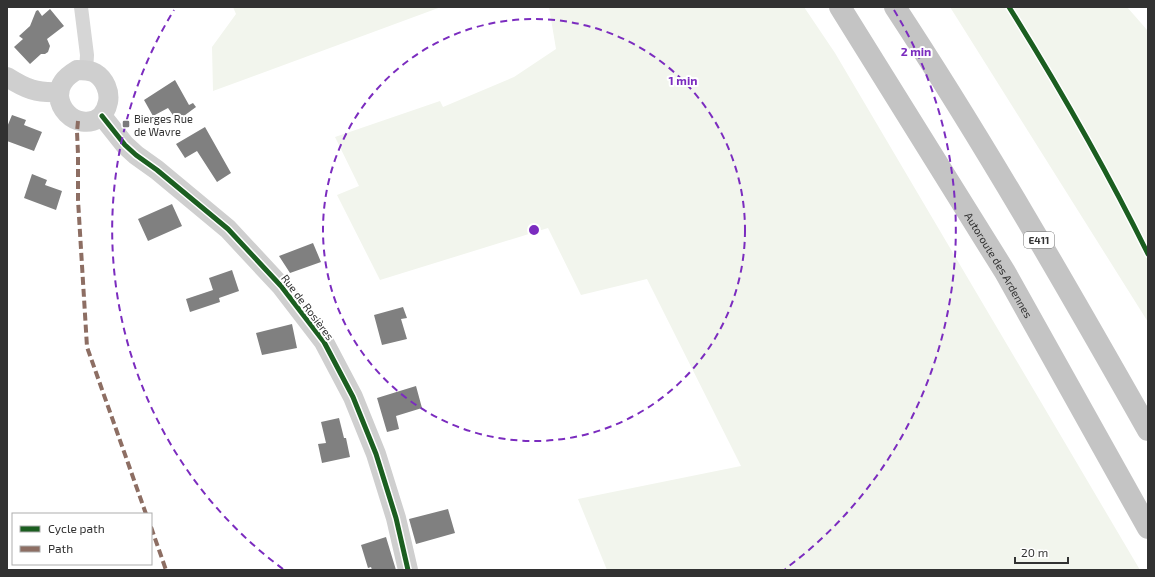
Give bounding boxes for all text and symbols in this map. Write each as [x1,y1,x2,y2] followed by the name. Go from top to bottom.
[901,44,931,58] text: 2 min
[669,73,697,87] text: 1 min
[134,112,193,138] place label: Bierges Rue de Wavre
[121,119,131,129] marker: Bierges Rue de Wavre
[963,210,1036,320] street label: Autoroute des Ardennes
[527,223,541,237] centre of rings
[1024,232,1054,248] road number: E411
[279,272,337,343] street label: Rue de Rosières
[12,513,152,565] legend
[48,521,105,535] text: Cycle path
[1015,539,1068,565] scale bar
[48,541,73,555] text: Path
[1021,545,1048,559] text: 20 m

